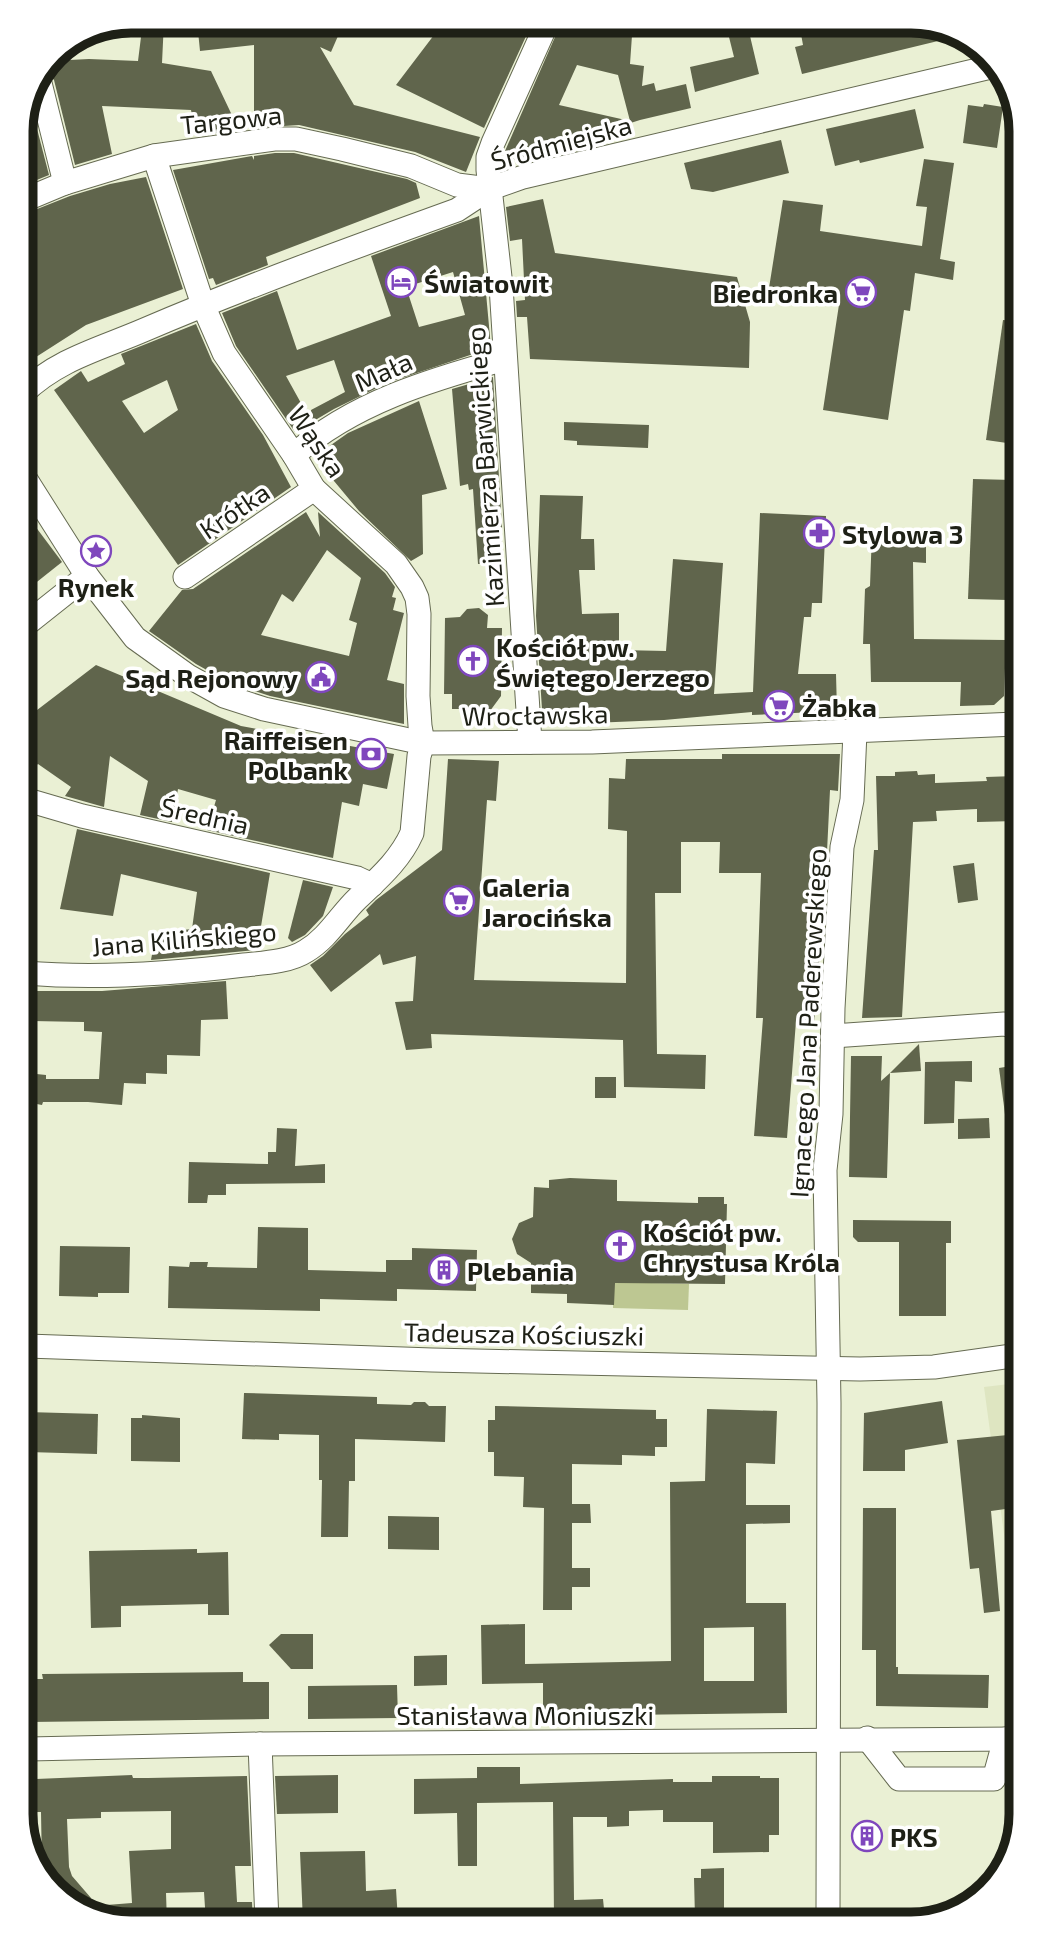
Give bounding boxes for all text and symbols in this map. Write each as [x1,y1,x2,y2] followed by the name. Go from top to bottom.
[179,98,283,140] street label: Targowa
[487,108,635,176] street label: Śródmiejska
[384,265,418,299] hotel icon: Światowit
[424,267,549,298] place label: Światowit
[844,275,878,309] supermarket icon: Biedronka
[713,277,838,308] place label: Biedronka
[459,326,509,608] street label: Kazimierza Barwickiego
[349,345,417,397] street label: Mała
[283,399,353,483] street label: Wąska
[193,475,275,545] street label: Krótka
[802,516,836,550] pharmacy icon: Stylowa 3
[842,518,963,550] place label: Stylowa 3
[79,534,113,568] place icon: Rynek
[58,571,135,603] place label: Rynek
[496,631,710,692] place label: Kościół pw. Świętego Jerzego
[456,644,490,678] church icon: Kościół pw. Świętego Jerzego
[304,660,338,694] public building icon: Sąd Rejonowy
[125,662,298,694] place label: Sąd Rejonowy
[762,689,796,723] supermarket icon: Żabka
[802,691,877,722] place label: Żabka
[461,697,609,731] street label: Wrocławska
[224,724,348,785] place label: Raiffeisen Polbank
[354,737,388,771] bank icon: Raiffeisen Polbank
[158,790,252,840] street label: Średnia
[782,848,832,1198] street label: Ignacego Jana Paderewskiego
[482,871,612,932] place label: Galeria Jarocińska
[442,884,476,918] supermarket icon: Galeria Jarocińska
[90,914,278,962] street label: Jana Kilińskiego
[643,1216,840,1278] place label: Kościół pw. Chrystusa Króla
[603,1229,637,1263] church icon: Kościół pw. Chrystusa Króla
[427,1253,461,1287] building icon: Plebania
[467,1255,574,1286] place label: Plebania
[404,1315,644,1351] street label: Tadeusza Kościuszki
[396,1699,654,1730] street label: Stanisława Moniuszki
[850,1819,884,1853] building icon: PKS
[890,1821,938,1852] place label: PKS

